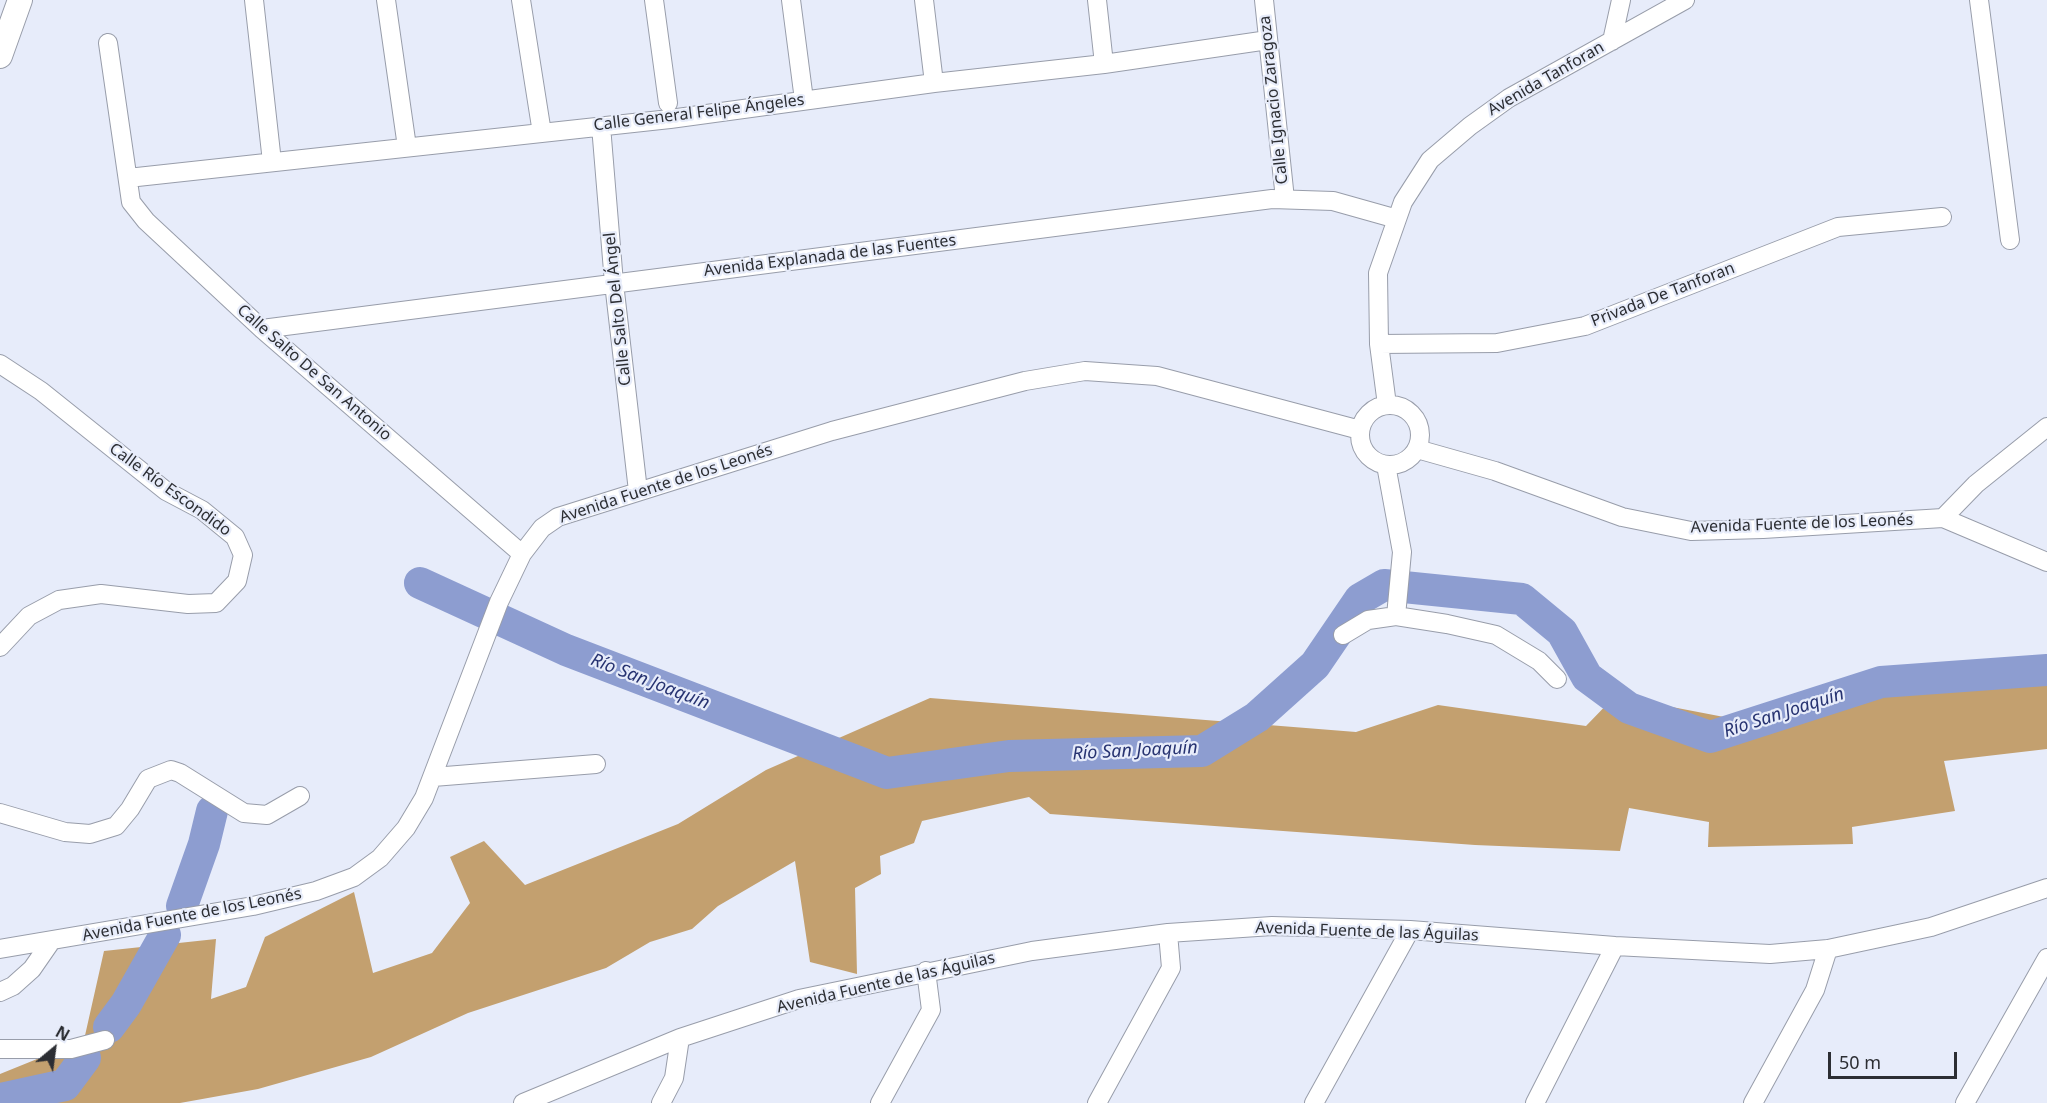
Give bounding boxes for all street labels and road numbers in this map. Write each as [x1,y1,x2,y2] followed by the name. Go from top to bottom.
[1256,15,1292,185] street label: Calle Ignacio Zaragoza
[1484,38,1608,120] street label: Avenida Tanforan
[593,91,805,135] street label: Calle General Felipe Ángeles
[600,231,636,387] street label: Calle Salto Del Ángel
[703,231,957,281] street label: Avenida Explanada de las Fuentes
[1589,259,1737,331] street label: Privada De Tanforan
[233,301,395,445] street label: Calle Salto De San Antonio
[105,439,235,541] street label: Calle Río Escondido
[557,440,775,528] street label: Avenida Fuente de los Leonés
[1690,511,1914,537] street label: Avenida Fuente de los Leonés
[81,884,303,946] street label: Avenida Fuente de los Leonés
[1255,919,1479,945] street label: Avenida Fuente de las Águilas
[775,949,997,1017] street label: Avenida Fuente de las Águilas

